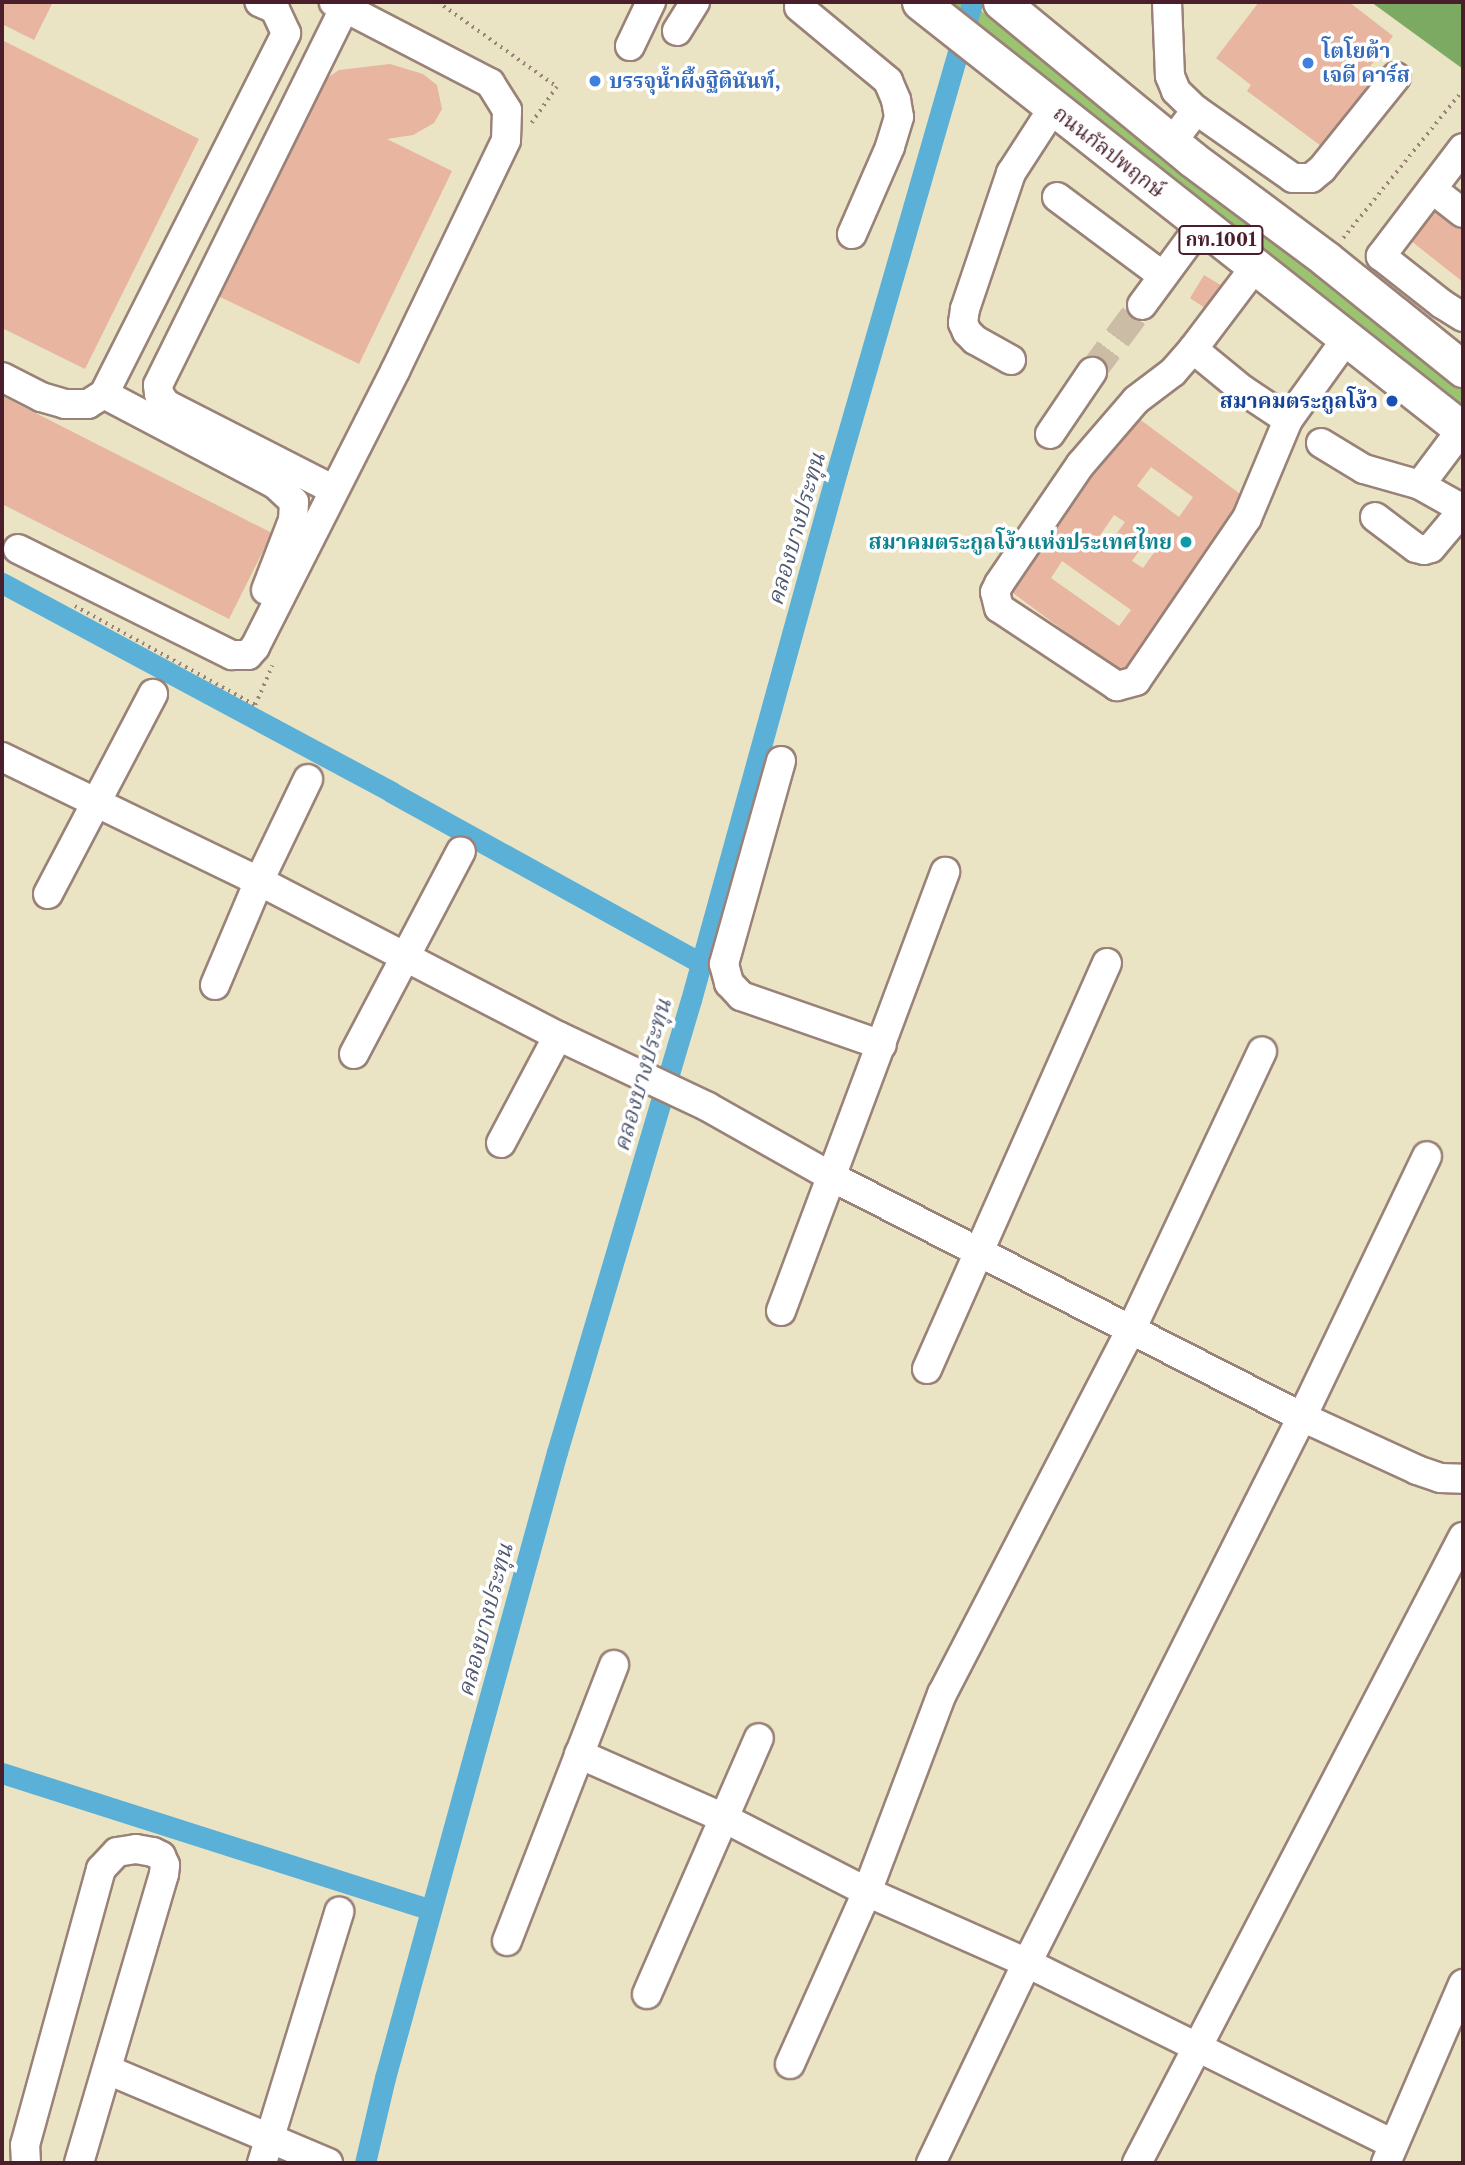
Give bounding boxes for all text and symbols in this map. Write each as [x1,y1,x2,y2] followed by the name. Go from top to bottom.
[1322,38,1410,88] place label: โตโยต้า เจดี คาร์ส
[1300,55,1316,71] marker: โตโยต้า เจดี คาร์ส
[609,68,780,94] place label: บรรจุน้ำผึ้งฐิตินันท์,
[587,73,603,89] marker: บรรจุน้ำผึ้งฐิตินันท์,
[1048,101,1170,203] street label: ถนนกัลปพฤกษ์
[1177,224,1265,256] road number: กท.1001
[1220,388,1378,414] place label: สมาคมตระกูลโง้ว
[1384,393,1400,409] marker: สมาคมตระกูลโง้ว
[761,449,831,609] water label: คลองบางประทุน
[869,529,1172,555] place label: สมาคมตระกูลโง้วแห่งประเทศไทย
[1178,534,1194,550] marker: สมาคมตระกูลโง้วแห่งประเทศไทย
[607,995,677,1155] water label: คลองบางประทุน
[451,1540,519,1700] water label: คลองบางประทุน

